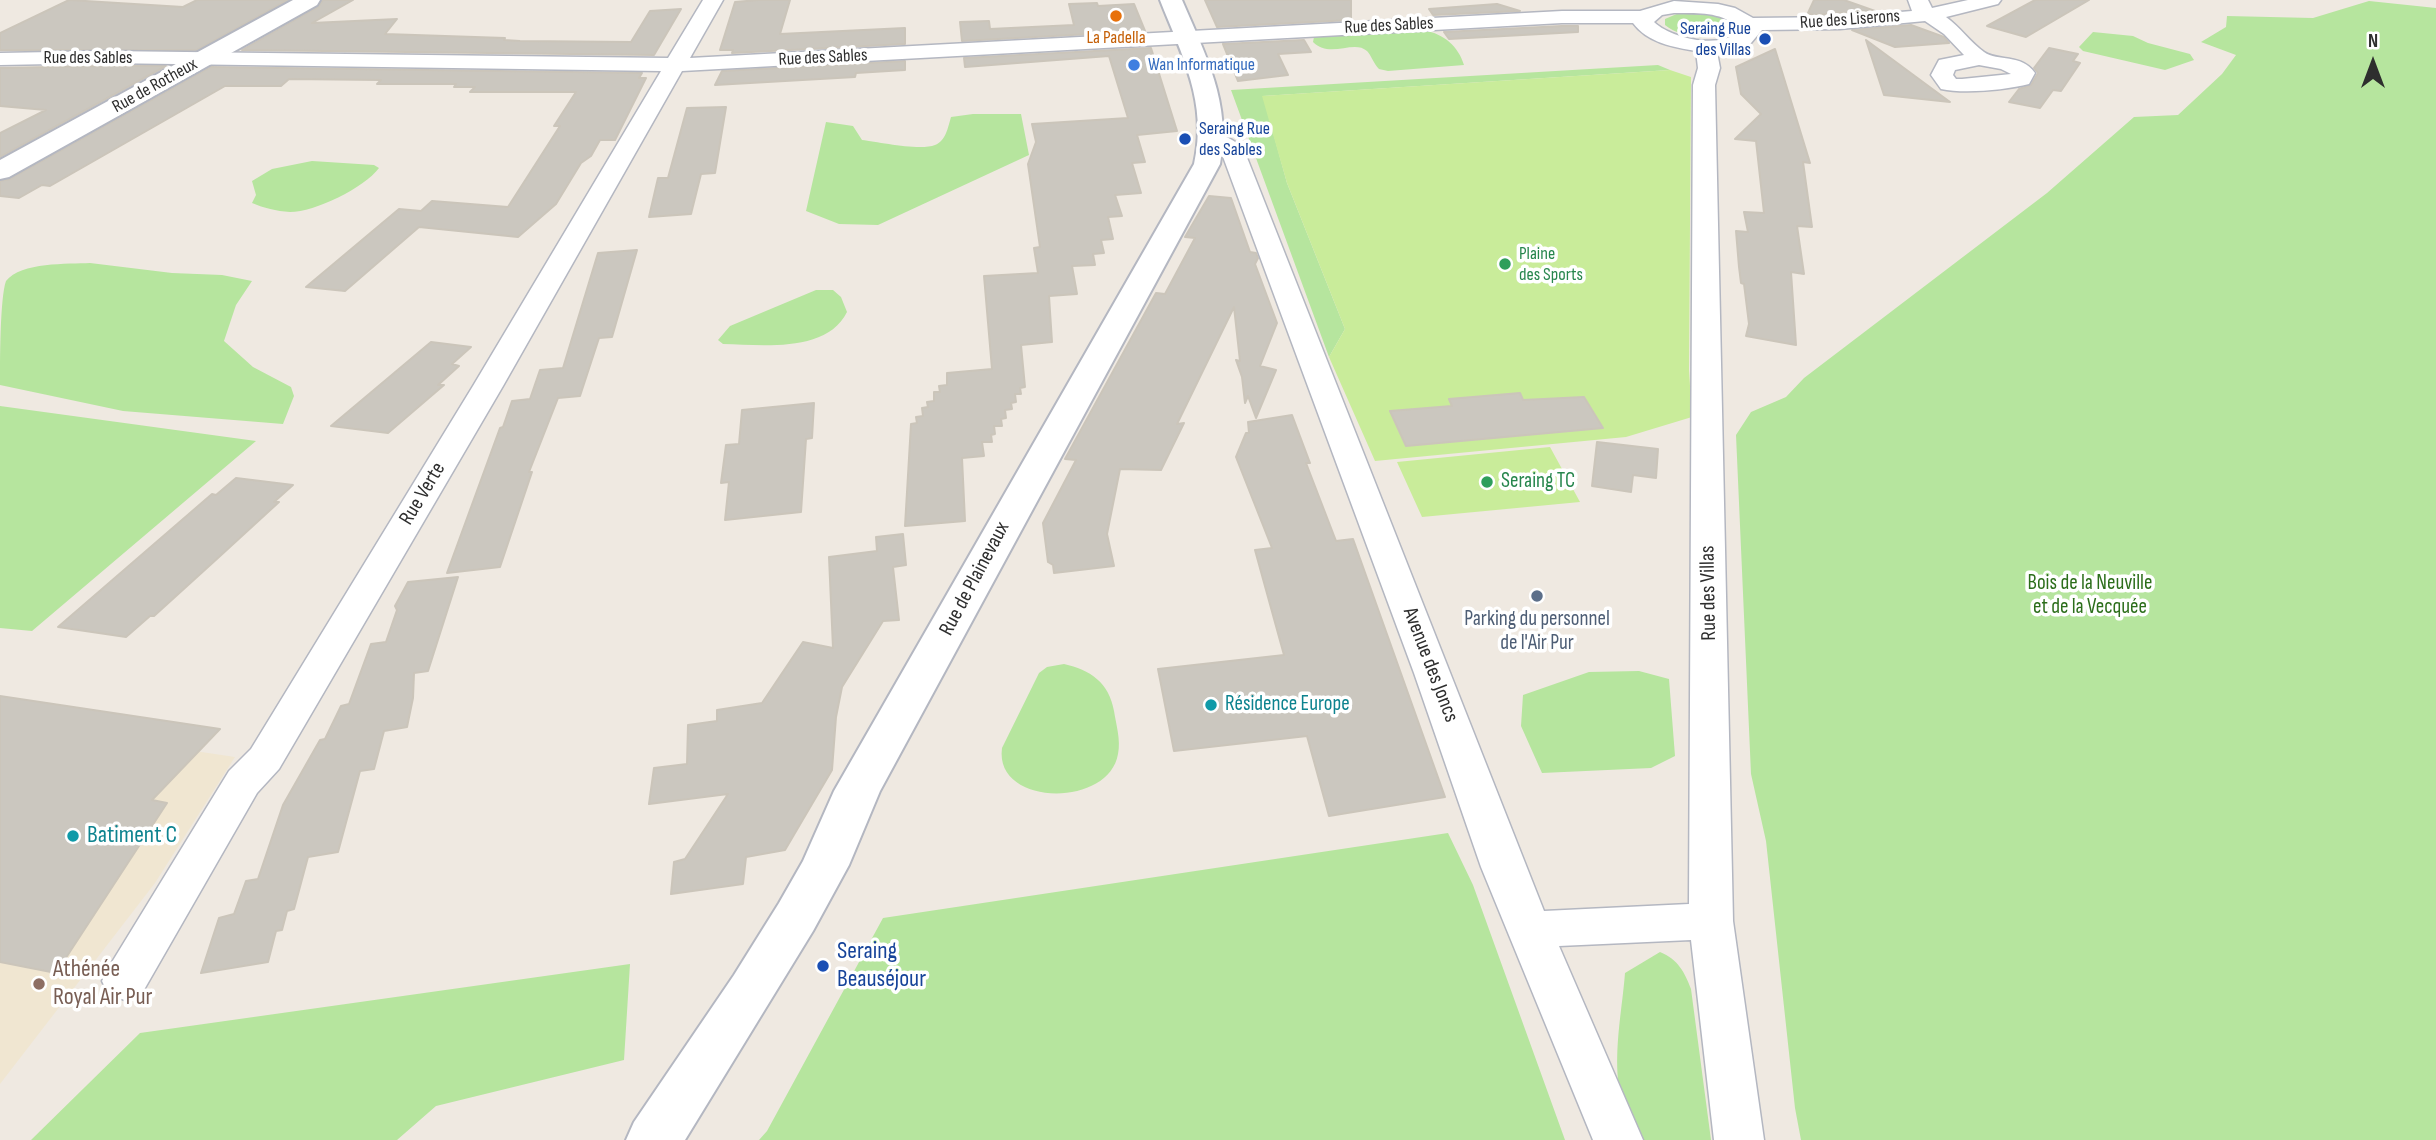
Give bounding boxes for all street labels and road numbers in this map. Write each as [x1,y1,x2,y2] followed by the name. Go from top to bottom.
[1799,6,1901,34] street label: Rue des Liserons
[1344,13,1434,39] street label: Rue des Sables
[778,45,868,71] street label: Rue des Sables
[43,47,133,69] street label: Rue des Sables
[109,54,201,118] street label: Rue de Rotheux
[395,458,451,530] street label: Rue Verte
[934,518,1016,640] street label: Rue de Plainevaux
[1696,545,1722,641] street label: Rue des Villas
[1397,604,1463,726] street label: Avenue des Joncs

